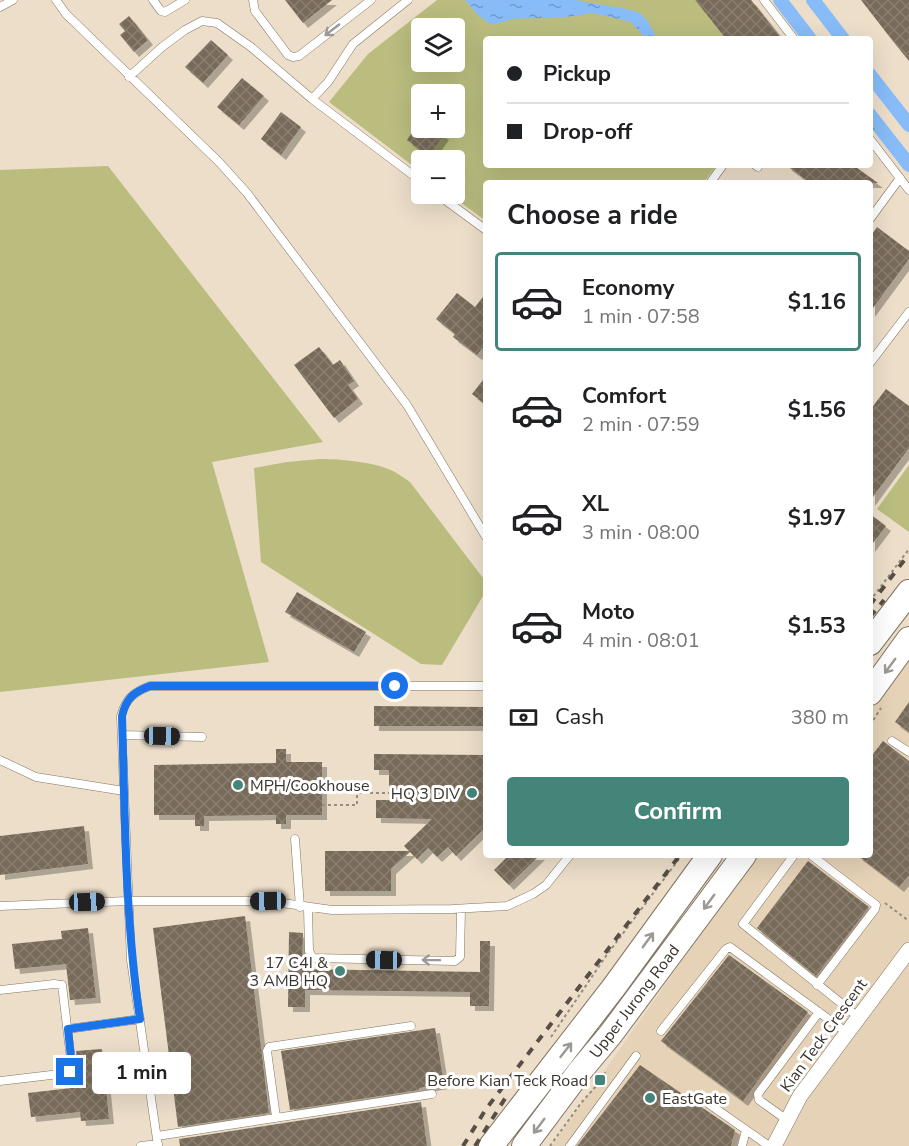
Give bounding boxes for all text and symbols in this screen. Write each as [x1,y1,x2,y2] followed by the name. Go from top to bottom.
[411,18,465,204] map controls
[411,18,465,72] button: layers
[325,23,341,36] one-way arrow
[543,59,611,89] text: Pickup
[411,84,465,138] button: +
[543,117,632,147] text: Drop-off
[411,150,465,204] button: −
[507,197,678,234] text: Choose a ride
[582,273,674,303] text: Economy
[510,275,564,329] icon: car
[788,287,846,317] text: $1.16
[582,303,700,330] text: 1 min · 07:58
[582,381,666,411] text: Comfort
[510,383,564,437] icon: car
[788,395,846,425] text: $1.56
[582,411,700,438] text: 2 min · 07:59
[582,489,609,519] text: XL
[510,491,564,545] icon: car
[788,503,846,533] text: $1.97
[582,519,700,546] text: 3 min · 08:00
[582,597,635,627] text: Moto
[510,599,564,653] icon: car
[788,611,846,641] text: $1.53
[582,627,700,654] text: 4 min · 08:01
[883,657,896,673] one-way arrow
[381,672,408,699] route start
[507,701,540,734] icon: cash
[555,702,604,732] text: Cash
[791,704,849,731] text: 380 m
[144,727,180,745] car
[250,775,370,797] place label: MPH/Cookhouse
[507,777,849,846] button: Confirm
[231,778,245,792] marker: MPH/Cookhouse
[391,783,461,805] place label: HQ 3 DIV
[465,786,479,800] marker: HQ 3 DIV
[69,892,105,912] car
[250,892,286,910] car
[702,893,715,909] one-way arrow
[642,932,654,948] one-way arrow
[585,940,685,1063] street label: Upper Jurong Road
[366,951,402,969] car
[250,952,328,992] place label: 17 C4I & 3 AMB HQ
[422,955,442,966] one-way arrow
[333,964,347,978] marker: 17 C4I & 3 AMB HQ
[775,974,873,1097] street label: Kian Teck Crescent
[559,1042,572,1058] one-way arrow
[91,1051,190,1093] callout: 1 min
[56,1058,83,1085] route end
[116,1059,167,1086] text: 1 min
[427,1070,588,1092] place label: Before Kian Teck Road
[593,1073,607,1087] marker: Before Kian Teck Road
[662,1088,727,1110] place label: EastGate
[643,1091,657,1105] marker: EastGate
[533,1117,545,1133] one-way arrow

